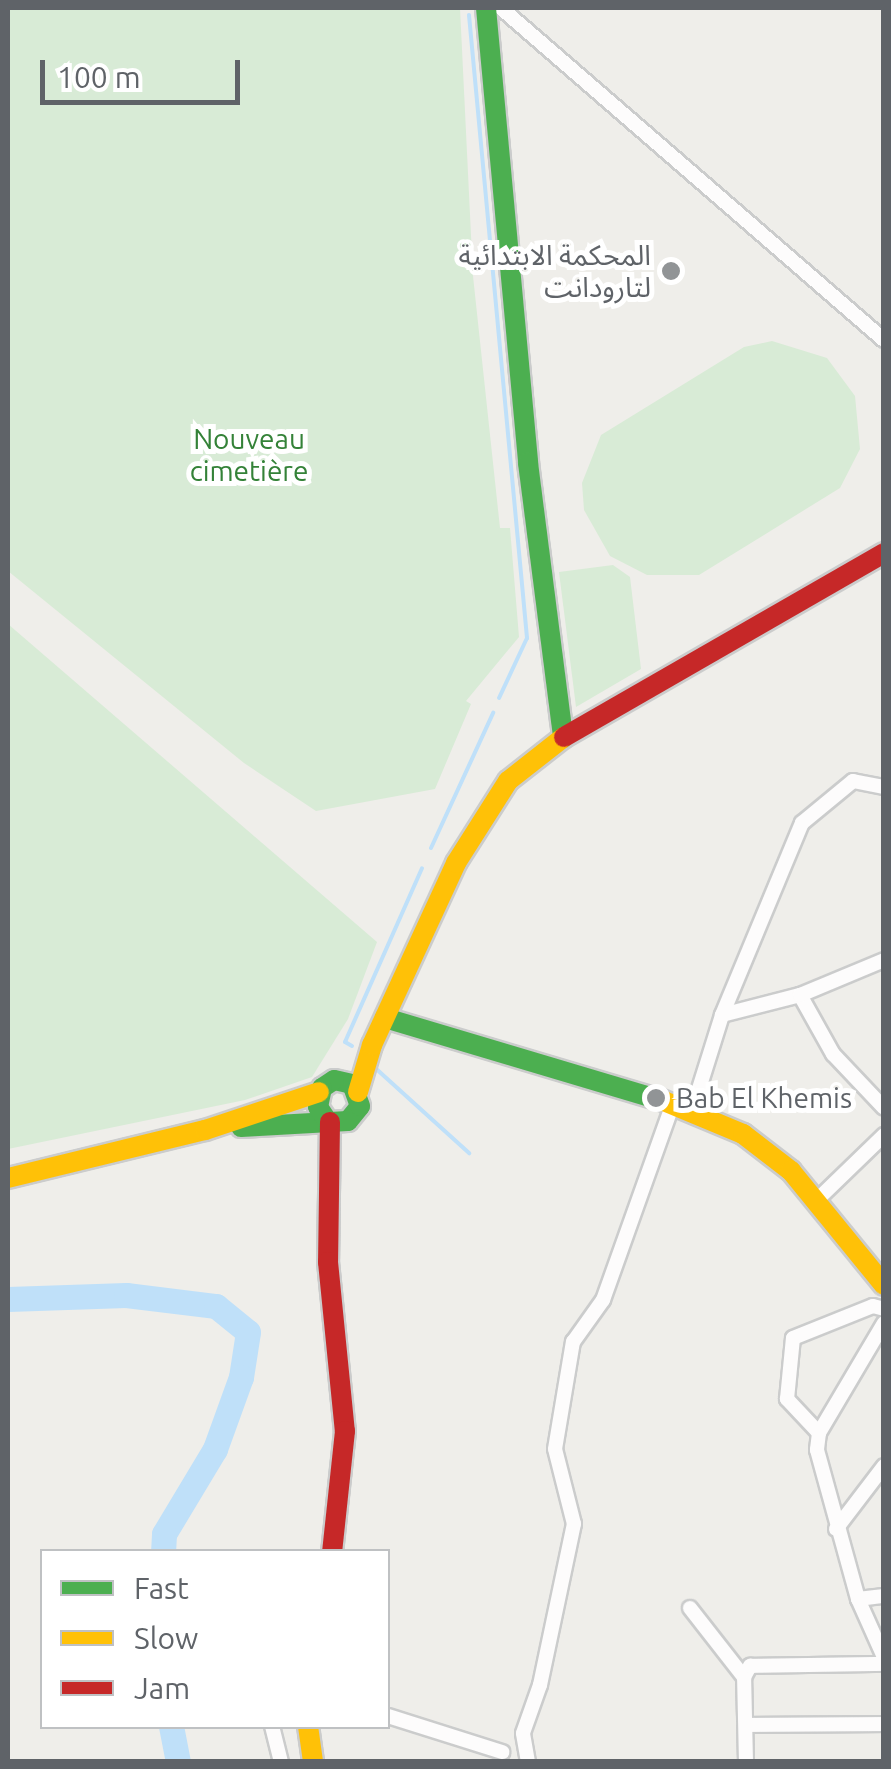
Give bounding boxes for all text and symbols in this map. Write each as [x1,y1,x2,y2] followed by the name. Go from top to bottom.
[45,40,245,102] scale bar
[57,60,141,94] text: 100 m
[459,238,651,304] place label: المحكمة الابتدائية لتارودانت
[660,260,682,282] marker: المحكمة الابتدائية لتارودانت
[190,422,308,488] park label: Nouveau cimetière
[676,1081,852,1115] place label: Bab El Khemis
[645,1087,667,1109] marker: Bab El Khemis
[40,1549,390,1729] legend
[134,1571,189,1605] text: Fast
[134,1621,198,1655] text: Slow
[134,1671,190,1705] text: Jam

